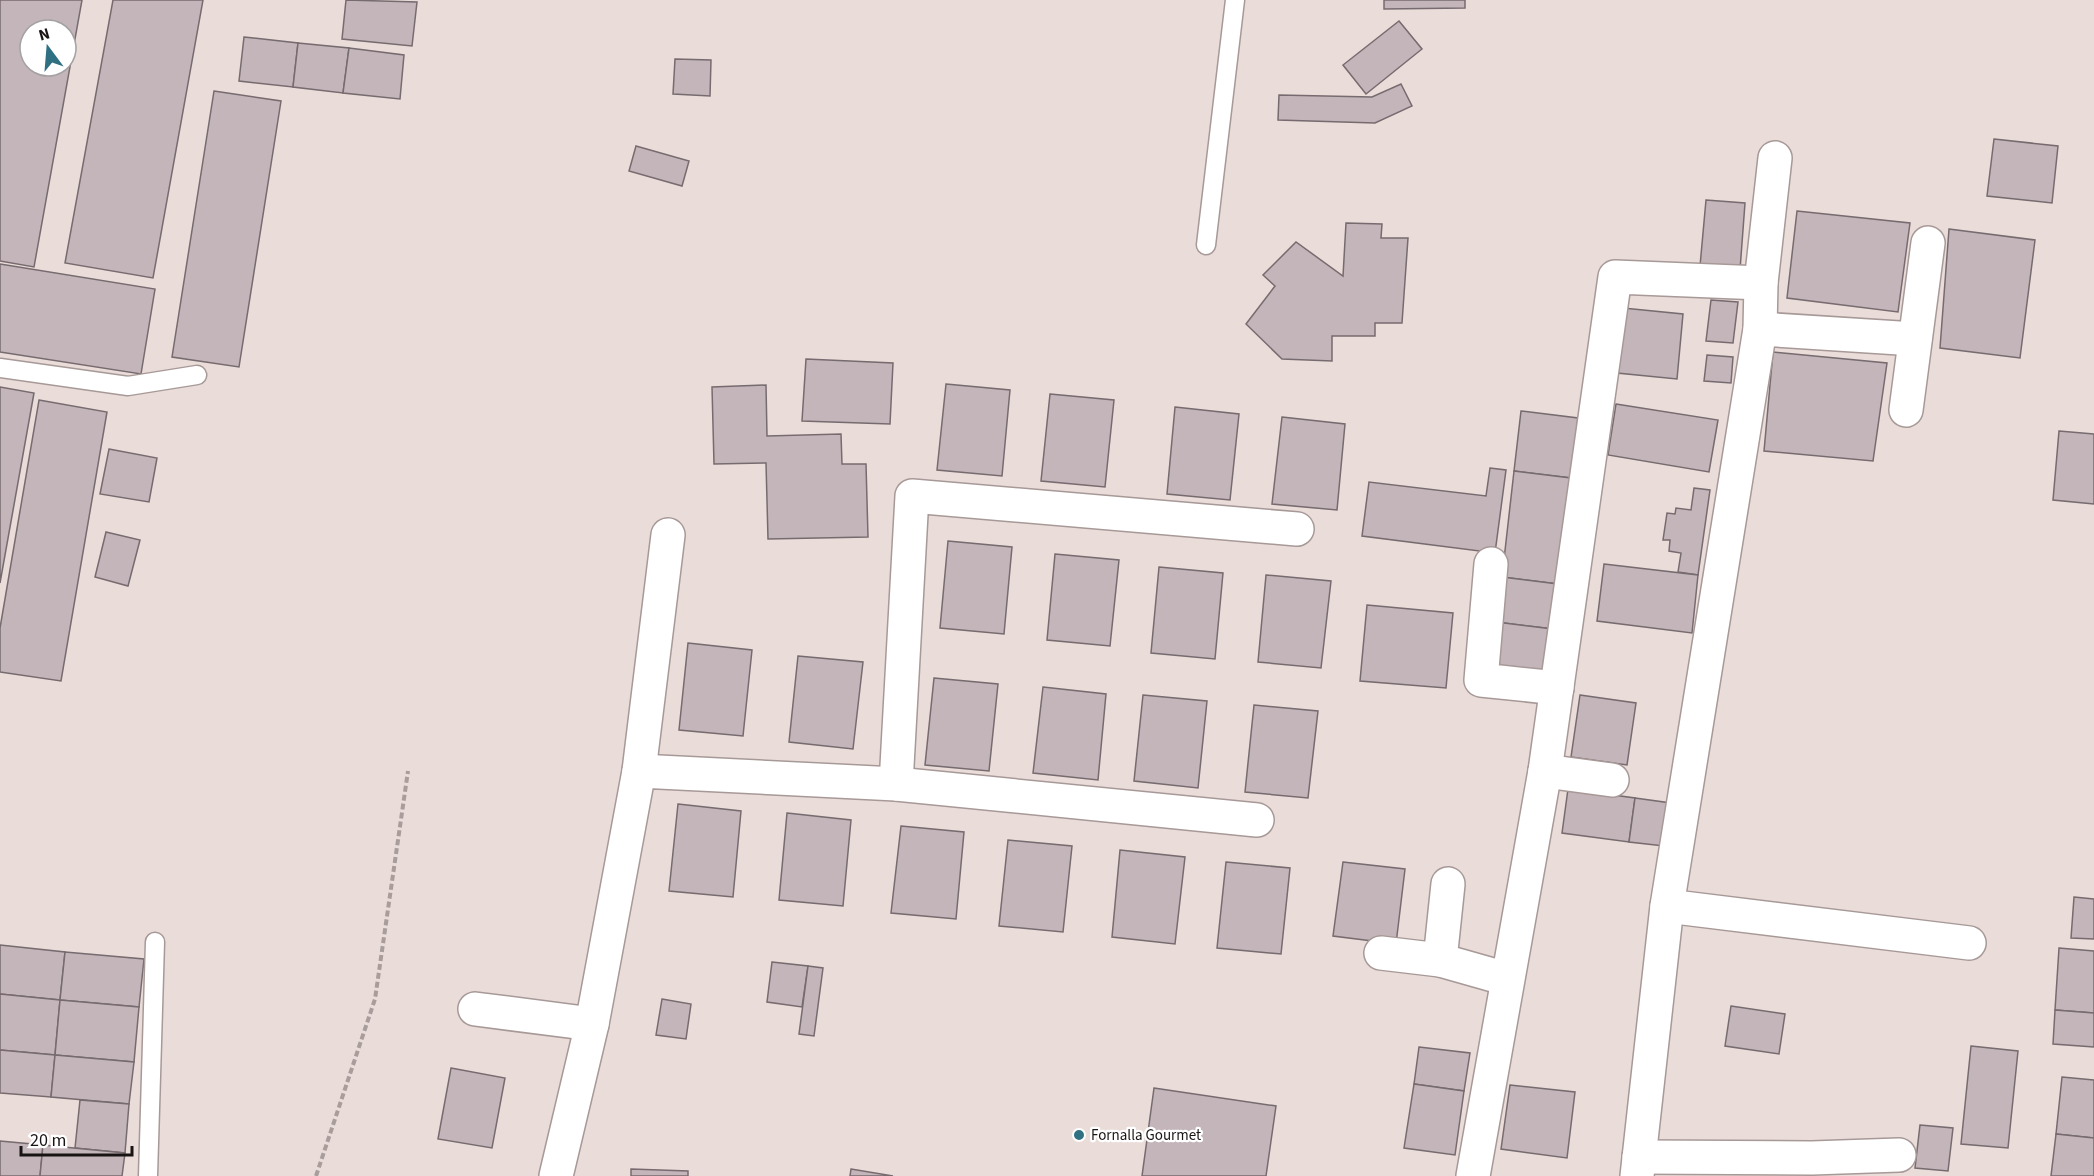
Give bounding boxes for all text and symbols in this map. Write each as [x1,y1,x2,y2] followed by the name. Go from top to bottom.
[18,18,78,78] north arrow
[36,23,52,47] text: N
[21,1119,132,1157] scale bar
[1091,1125,1201,1146] place label: Fornalla Gourmet
[30,1128,66,1153] text: 20 m
[1072,1128,1086,1142] marker: Fornalla Gourmet

